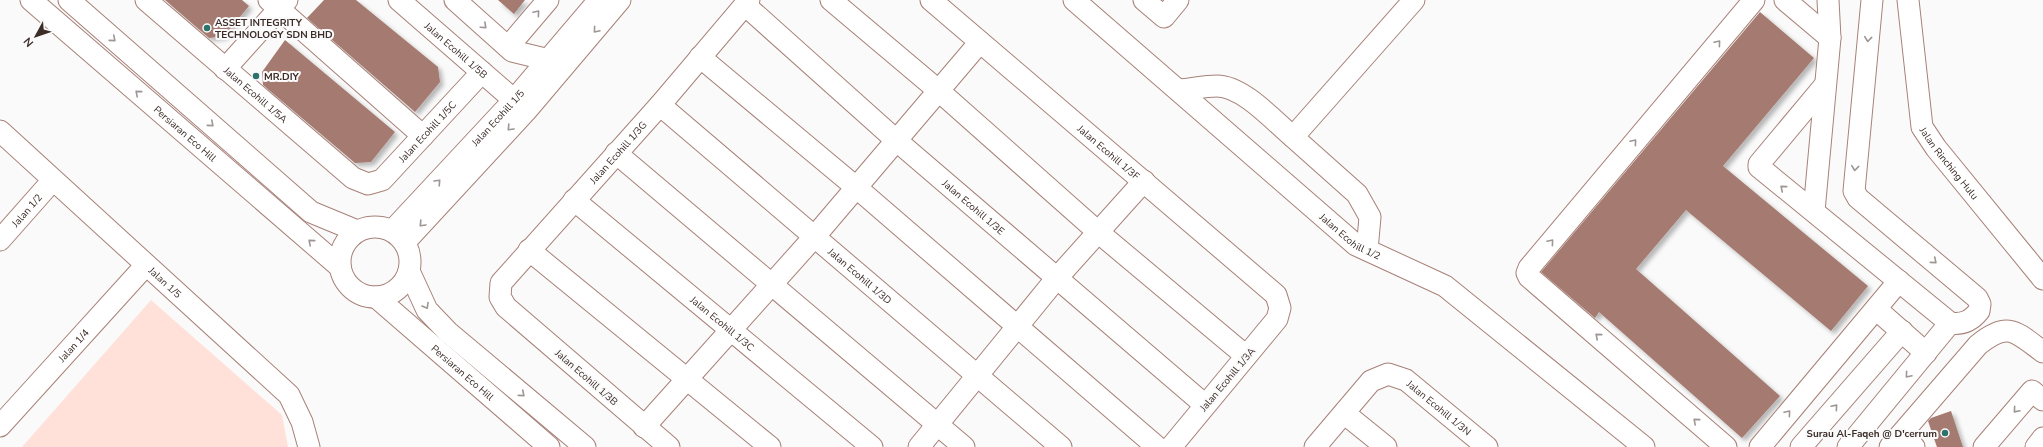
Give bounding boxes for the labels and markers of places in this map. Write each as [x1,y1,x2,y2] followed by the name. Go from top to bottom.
[215,16,333,42] place label: ASSET INTEGRITY TECHNOLOGY SDN BHD
[202,23,212,33] marker: ASSET INTEGRITY TECHNOLOGY SDN BHD
[264,70,299,84] place label: MR.DIY
[251,71,261,81] marker: MR.DIY
[1807,427,1937,441] place label: Surau Al-Faqeh @ D'cerrum
[1940,428,1950,438] marker: Surau Al-Faqeh @ D'cerrum

